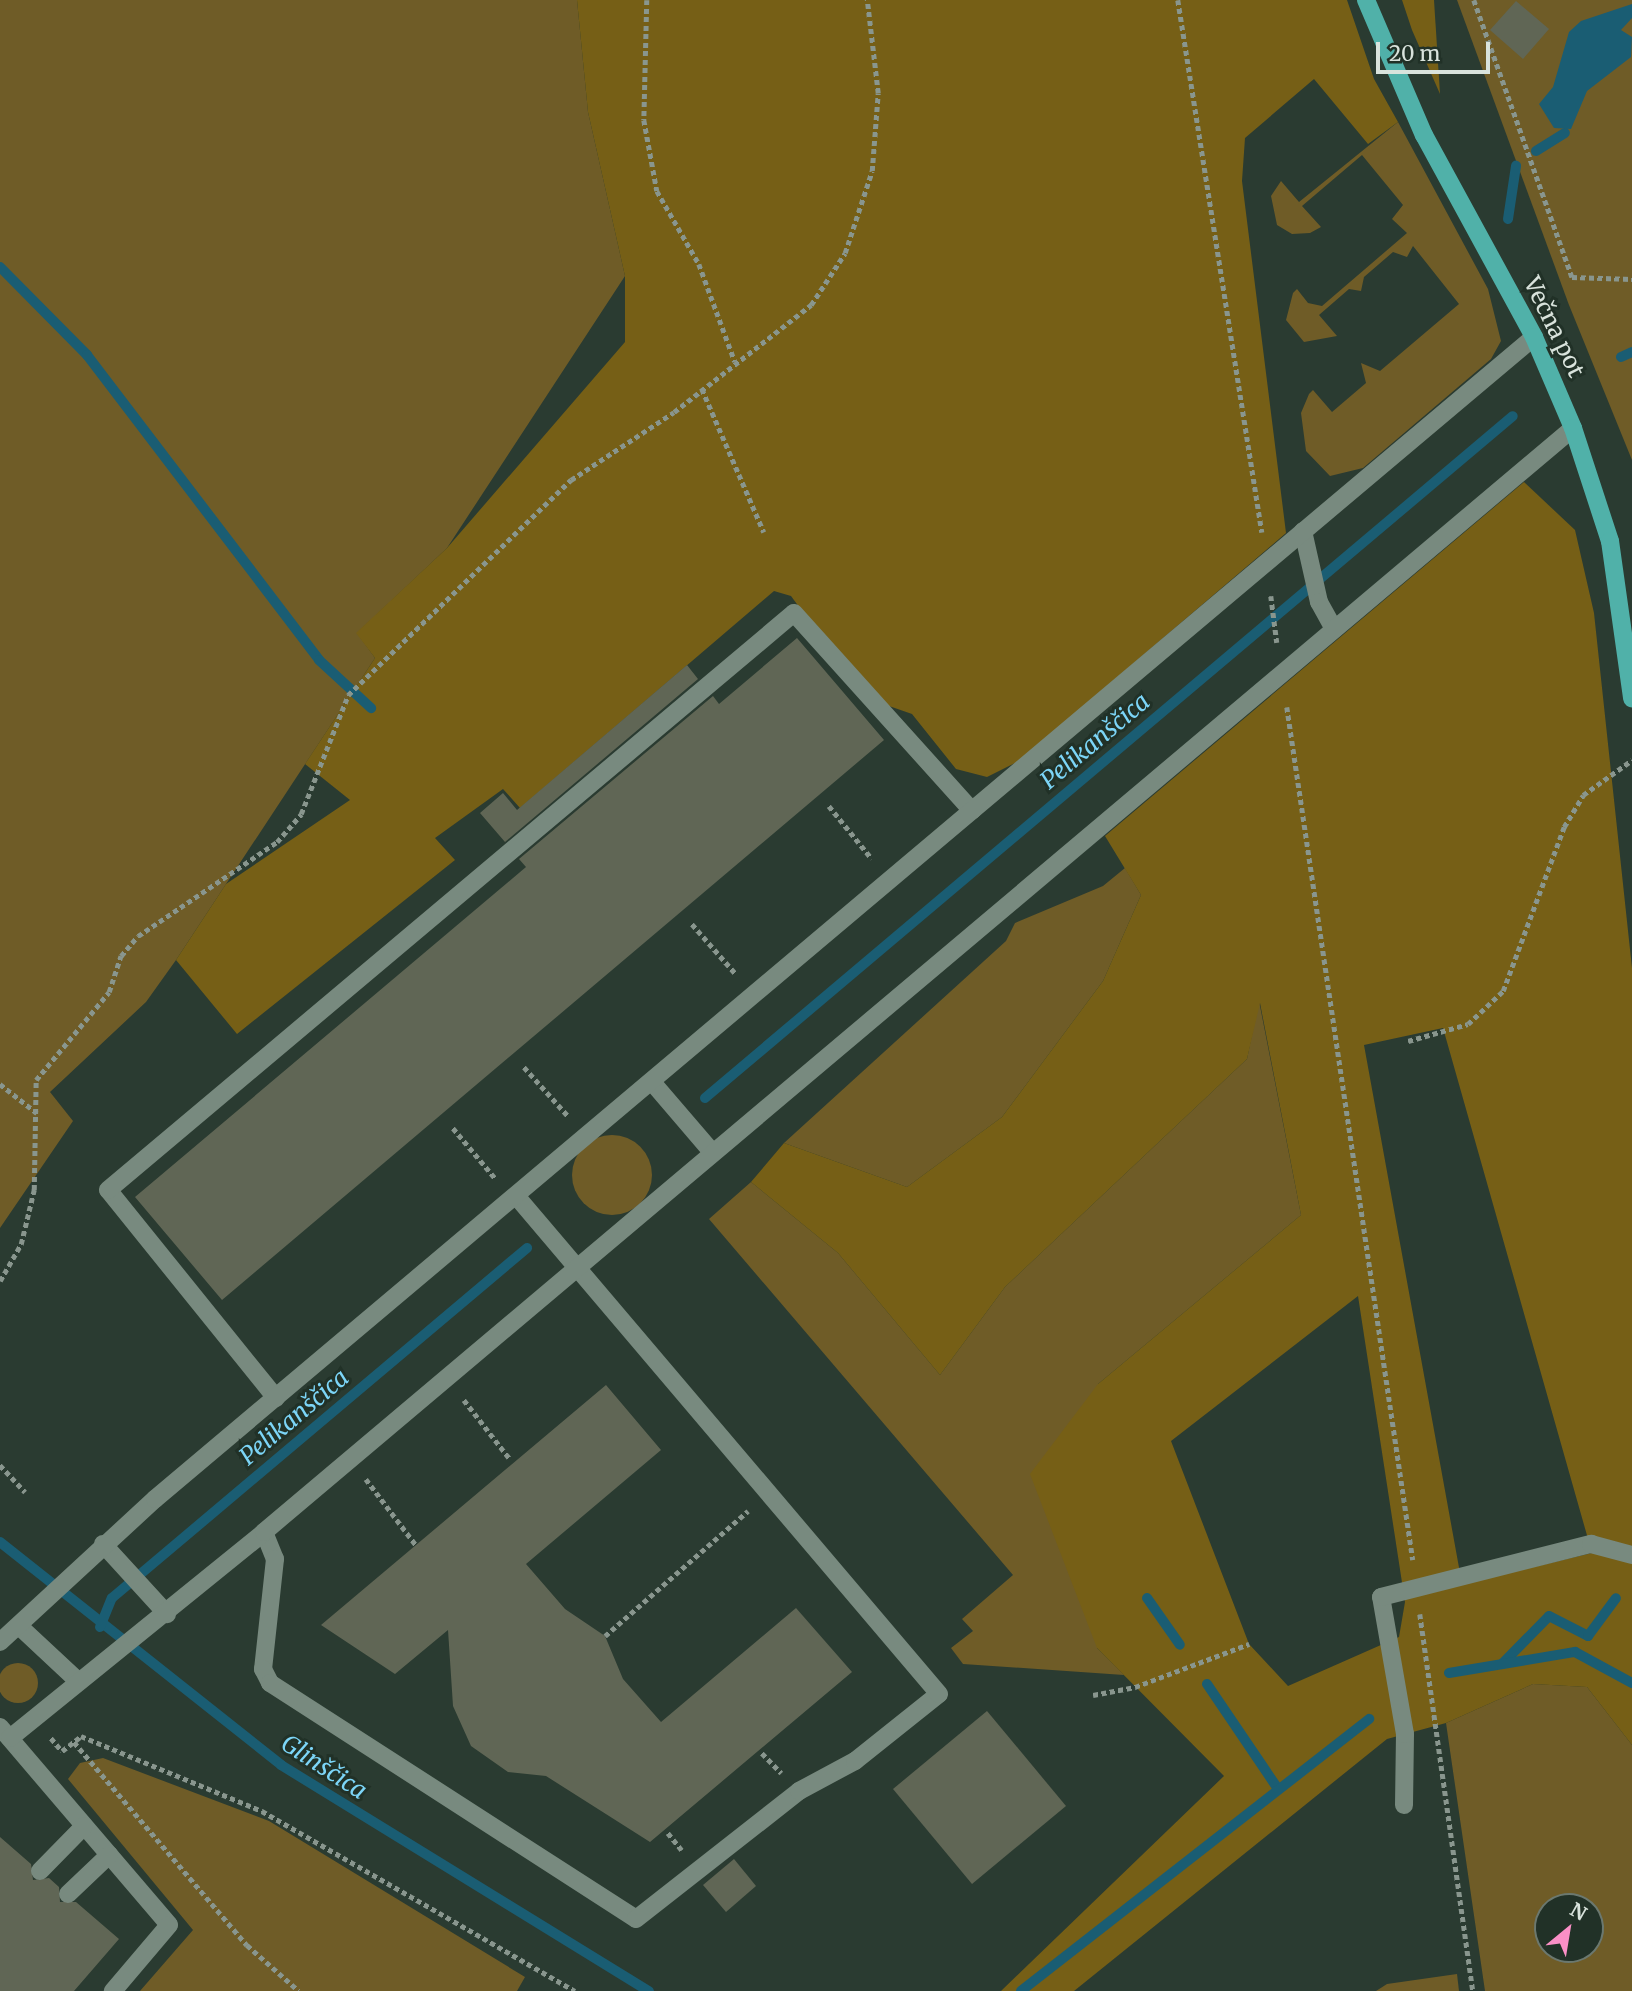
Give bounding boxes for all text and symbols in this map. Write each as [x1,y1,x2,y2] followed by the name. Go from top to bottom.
[1380,28,1494,72] scale bar
[1389,40,1440,67] text: 20 m
[1518,272,1590,382] street label: Večna pot
[1035,687,1155,795] water label: Pelikanščica
[234,1363,354,1471] water label: Pelikanščica
[276,1729,372,1805] water label: Glinščica
[1534,1893,1604,1963] north arrow
[1566,1897,1591,1926] text: N

